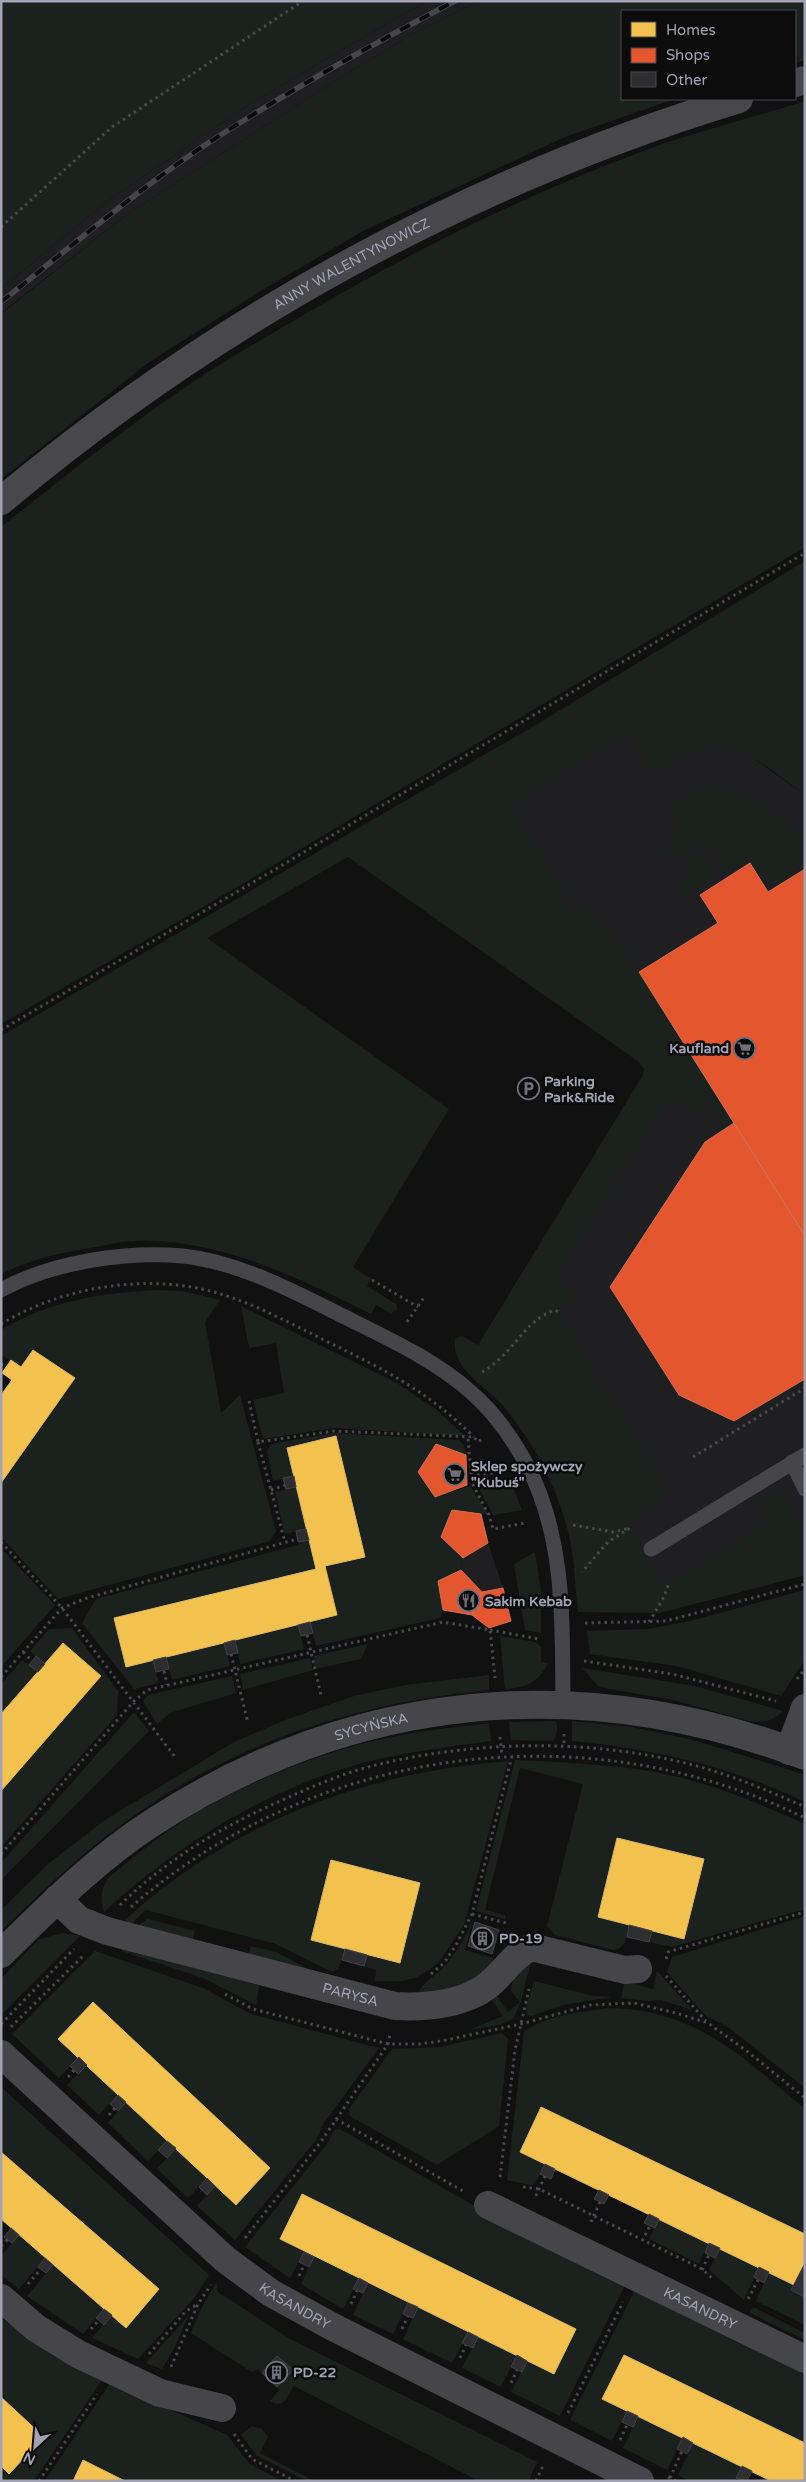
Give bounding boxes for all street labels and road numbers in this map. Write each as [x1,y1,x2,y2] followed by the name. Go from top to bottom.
[270,214,432,313] street label: ANNY WALENTYNOWICZ
[332,1709,409,1744] street label: SYCYŃSKA
[321,1979,380,2010] street label: PARYSA
[256,2279,334,2333] street label: KASANDRY
[661,2283,740,2333] street label: KASANDRY

